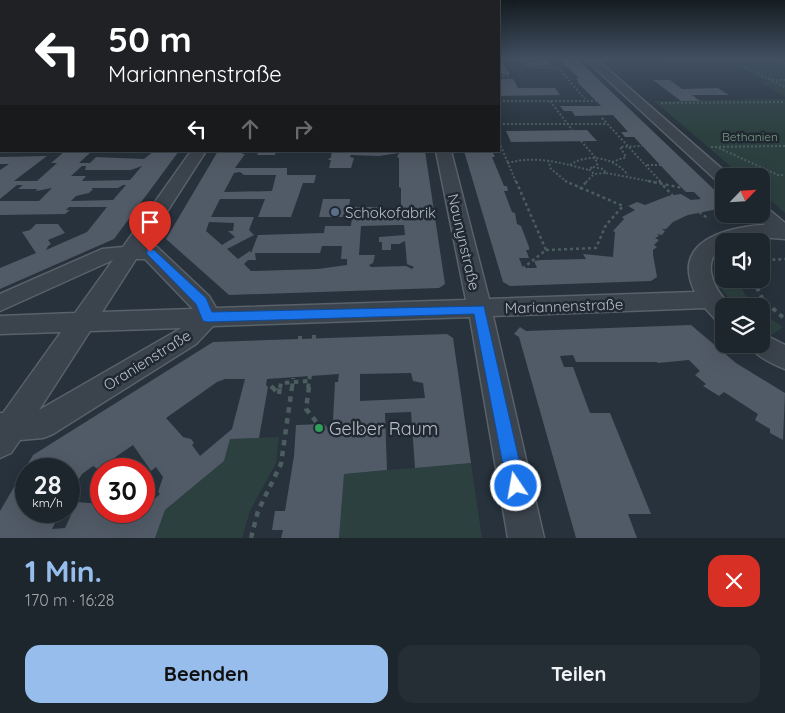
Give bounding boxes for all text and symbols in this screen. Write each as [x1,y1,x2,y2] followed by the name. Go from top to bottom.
[108,17,192,61] text: 50 m
[25,20,90,85] icon: left
[108,60,282,88] text: Mariannenstraße
[183,115,211,143] icon: left
[236,115,264,143] icon: ahead
[289,115,317,143] icon: right
[722,129,778,144] park label: Bethanien
[715,168,770,222] north arrow
[715,168,770,353] map controls
[444,192,484,292] street label: Naunynstraße
[129,201,171,252] pin
[345,203,436,222] place label: Schokofabrik
[329,206,341,218] marker: Schokofabrik
[136,208,164,236] icon: arrive
[715,233,770,288] button: sound
[504,294,624,318] street label: Mariannenstraße
[715,298,770,353] button: layers
[100,326,194,394] street label: Oranienstraße
[329,417,438,440] place label: Gelber Raum
[313,422,325,434] marker: Gelber Raum
[90,458,155,523] speed limit sign: 30
[489,459,541,511] position arrow
[34,469,61,500] text: 28
[32,495,63,510] text: km/h
[25,552,102,590] text: 1 Min.
[708,555,760,607] button: close
[25,590,115,610] text: 170 m · 16:28
[25,645,388,703] button: Beenden
[398,645,760,703] button: Teilen

